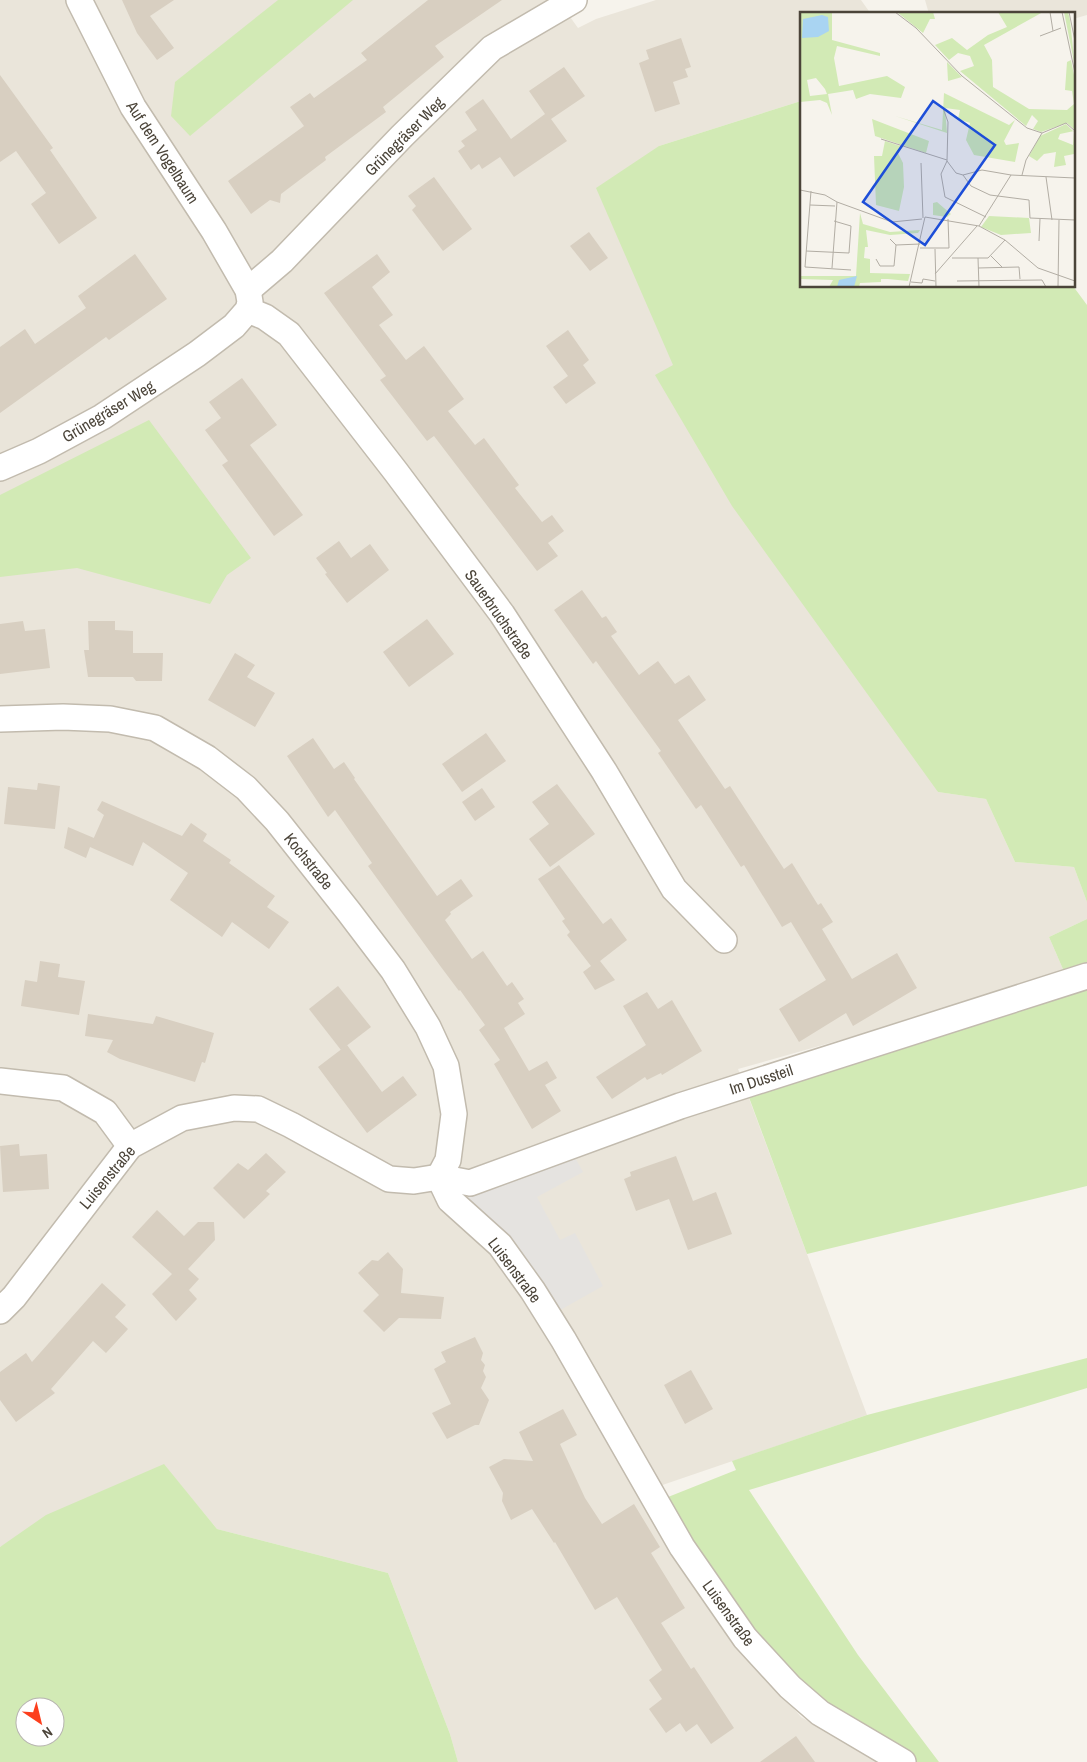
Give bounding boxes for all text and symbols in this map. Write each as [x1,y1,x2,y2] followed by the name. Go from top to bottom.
[800,12,1074,288] inset map
[359,91,449,181] street label: Grünegräser Weg
[121,96,204,208] street label: Auf dem Vogelbaum
[58,374,159,447] street label: Grünegräser Weg
[460,565,538,663] street label: Sauerbruchstraße
[279,828,339,894] street label: Kochstraße
[726,1058,796,1100] street label: Im Dussteil
[74,1141,140,1213] street label: Luisenstraße
[483,1233,547,1307] street label: Luisenstraße
[698,1576,760,1650] street label: Luisenstraße
[15,1697,65,1747] north arrow
[39,1723,56,1742] text: N

